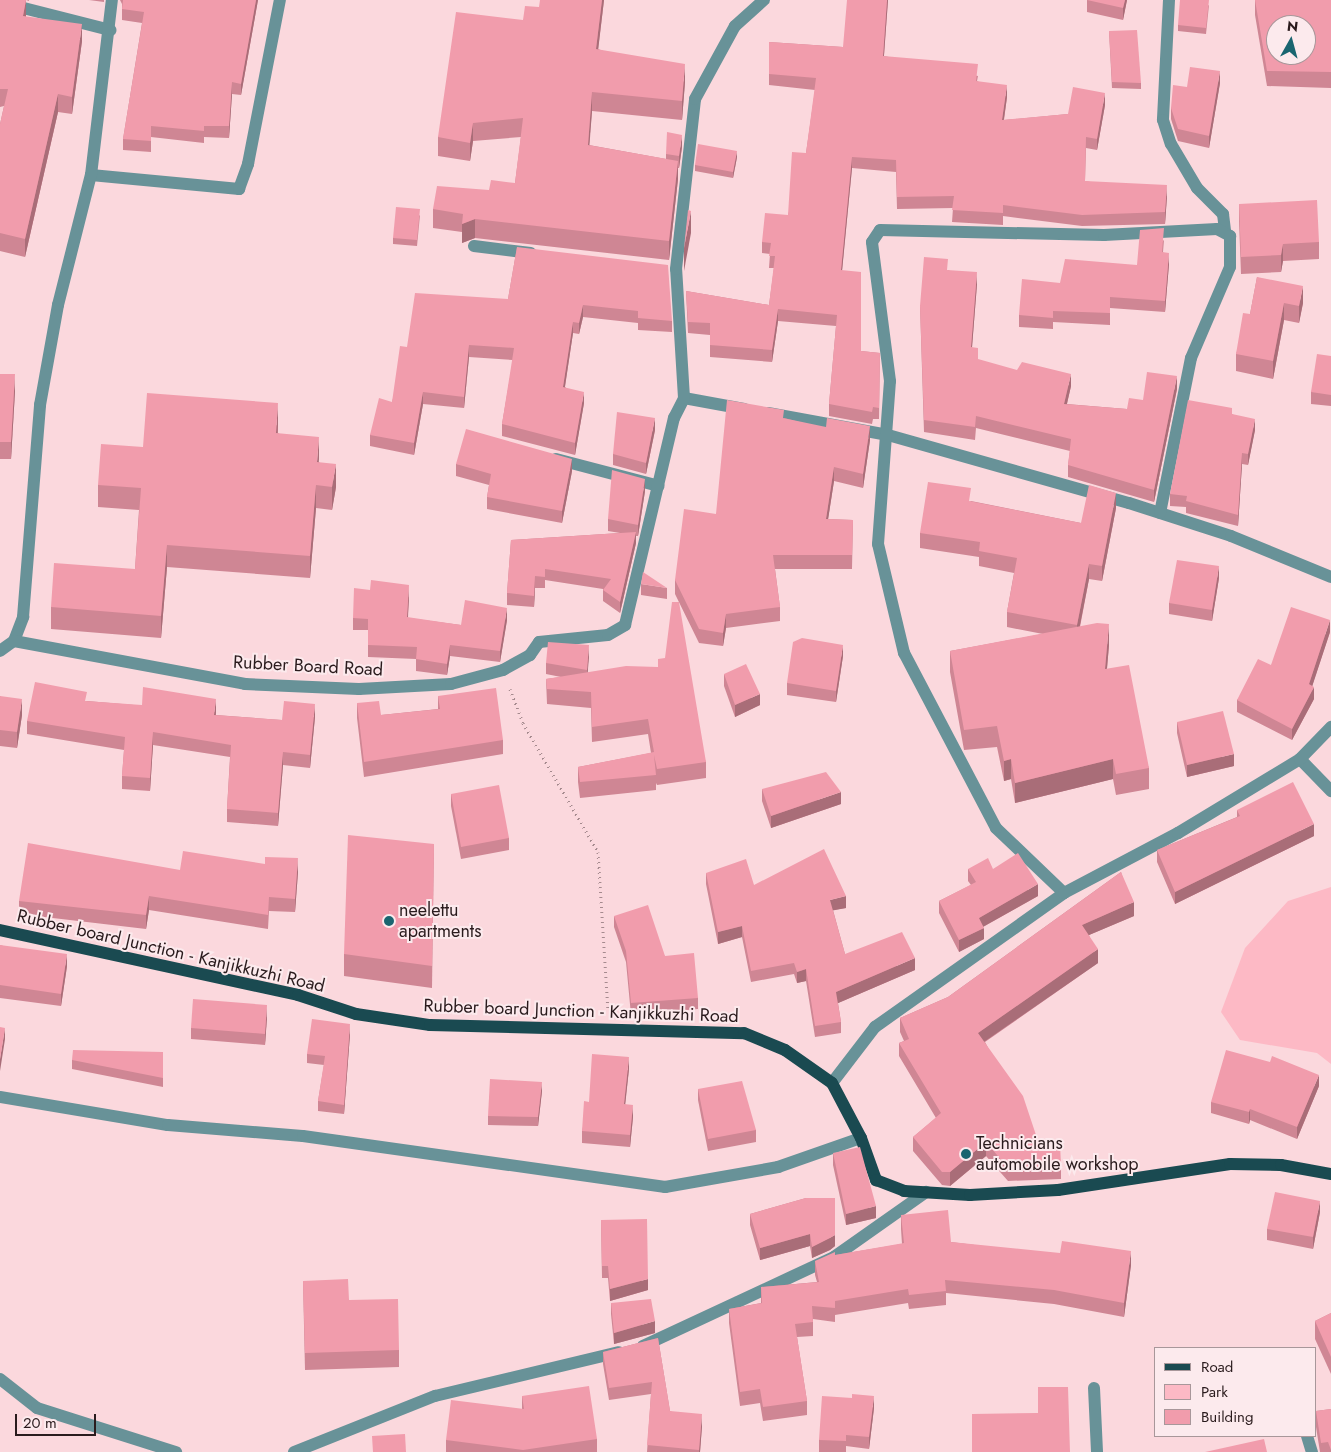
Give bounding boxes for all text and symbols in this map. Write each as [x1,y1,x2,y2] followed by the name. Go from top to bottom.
[1266,15,1316,65] north arrow
[1286,16,1299,37] text: N
[232,651,384,681] street label: Rubber Board Road
[399,900,481,942] place label: neelettu apartments
[15,905,327,997] street label: Rubber board Junction - Kanjikkuzhi Road
[383,915,395,927] marker: neelettu apartments
[423,995,739,1027] street label: Rubber board Junction - Kanjikkuzhi Road
[976,1133,1139,1176] place label: Technicians automobile workshop
[960,1148,972,1160] marker: Technicians automobile workshop
[1154,1347,1316,1437] legend
[1201,1356,1233,1378] text: Road
[1201,1381,1228,1403] text: Park
[18,1404,99,1436] scale bar
[1201,1406,1253,1428] text: Building
[23,1412,57,1434] text: 20 m

